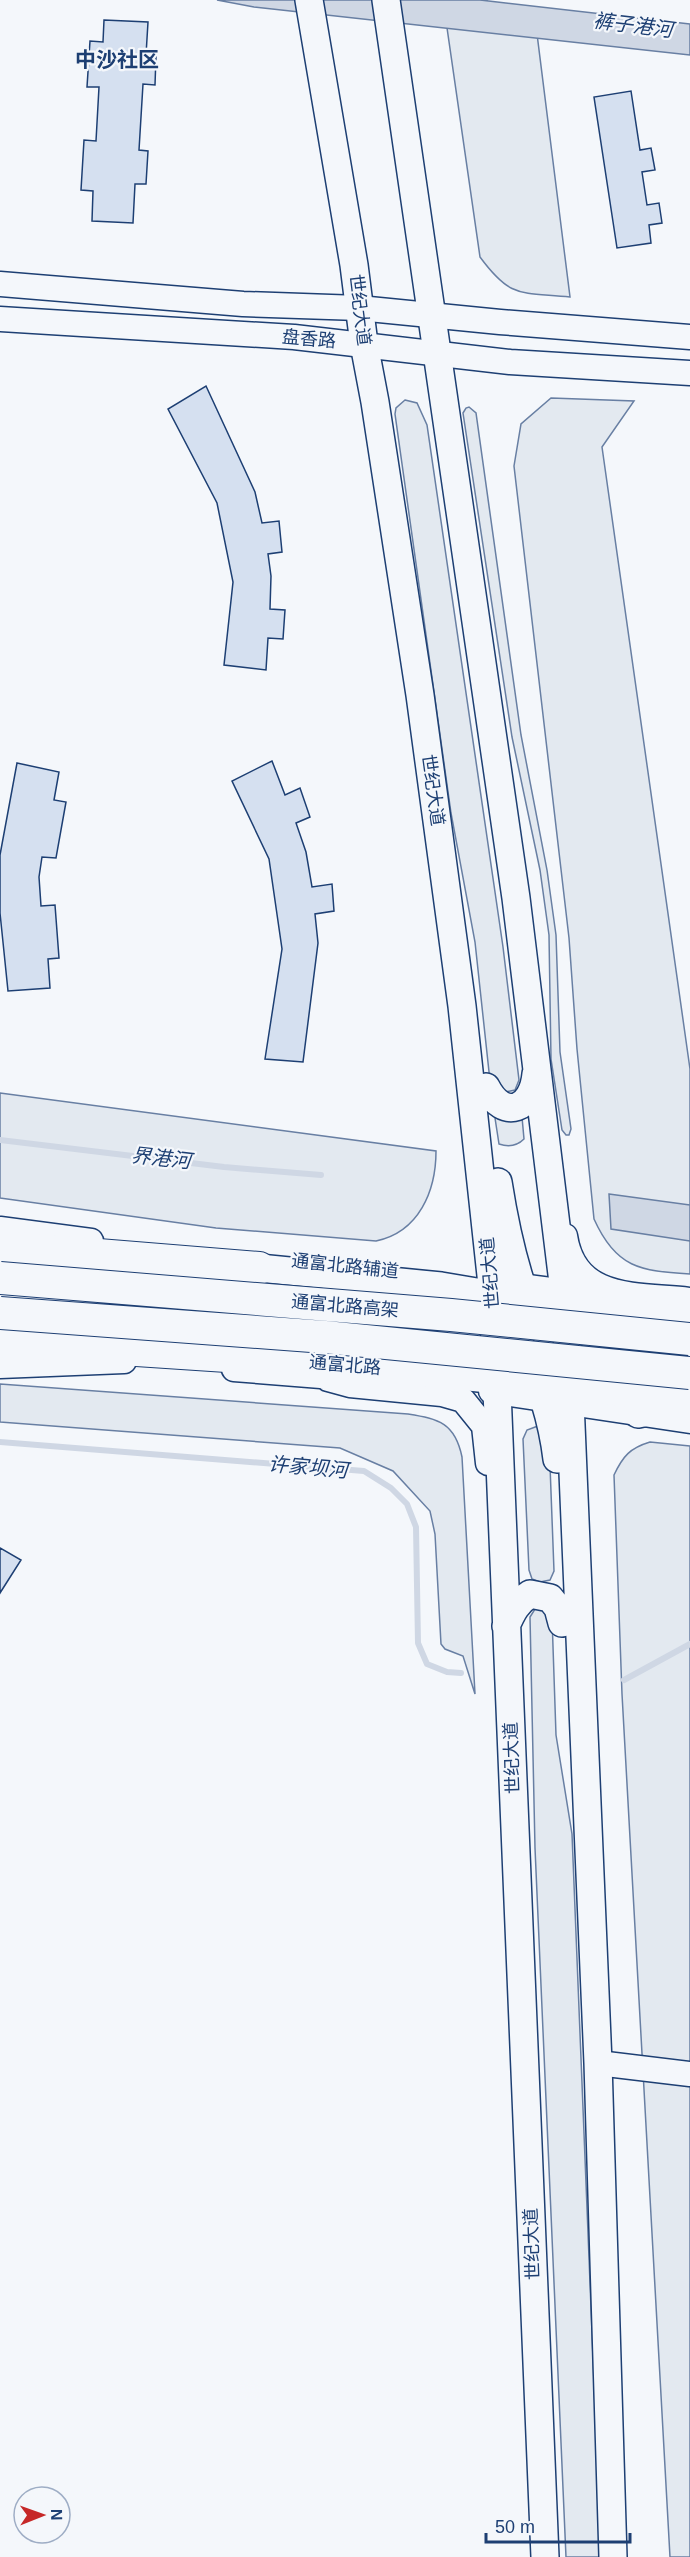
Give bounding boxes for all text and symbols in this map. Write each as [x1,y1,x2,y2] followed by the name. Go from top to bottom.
[592,9,678,41] water label: 裤子港河
[75,48,159,71] district label: 中沙社区
[346,273,374,347] street label: 世纪大道
[281,327,337,351] street label: 盘香路
[418,753,448,827] street label: 世纪大道
[130,1144,196,1172] water label: 界港河
[477,1236,503,1310] street label: 世纪大道
[290,1250,400,1282] street label: 通富北路辅道
[290,1291,400,1321] street label: 通富北路高架
[308,1352,382,1378] street label: 通富北路
[267,1453,353,1482] water label: 许家坝河
[501,1722,523,1794] street label: 世纪大道
[521,2208,543,2280] street label: 世纪大道
[12,2485,72,2545] north arrow
[486,2506,630,2544] scale bar
[48,2509,65,2521] text: N
[495,2517,535,2537] text: 50 m

